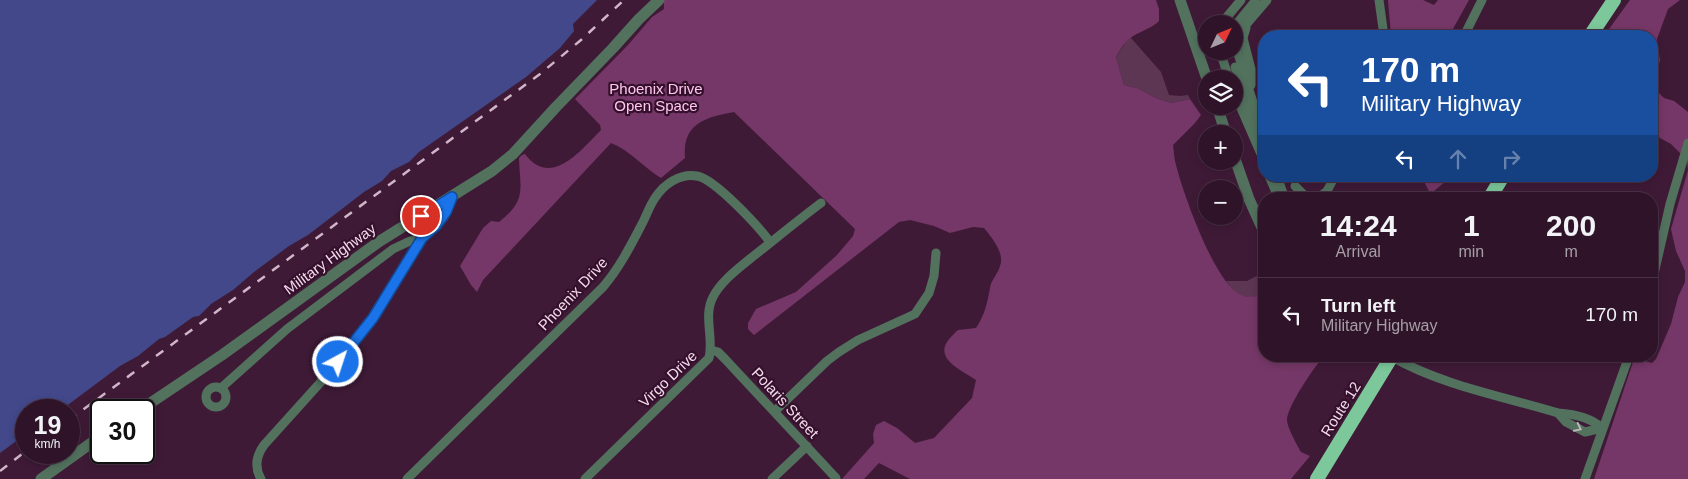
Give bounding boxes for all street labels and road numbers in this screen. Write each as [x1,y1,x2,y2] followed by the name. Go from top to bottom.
[281,219,379,298] street label: Military Highway
[535,254,611,334] street label: Phoenix Drive
[635,347,700,410] street label: Virgo Drive
[748,364,823,442] street label: Polaris Street
[1317,378,1364,439] street label: Route 12

